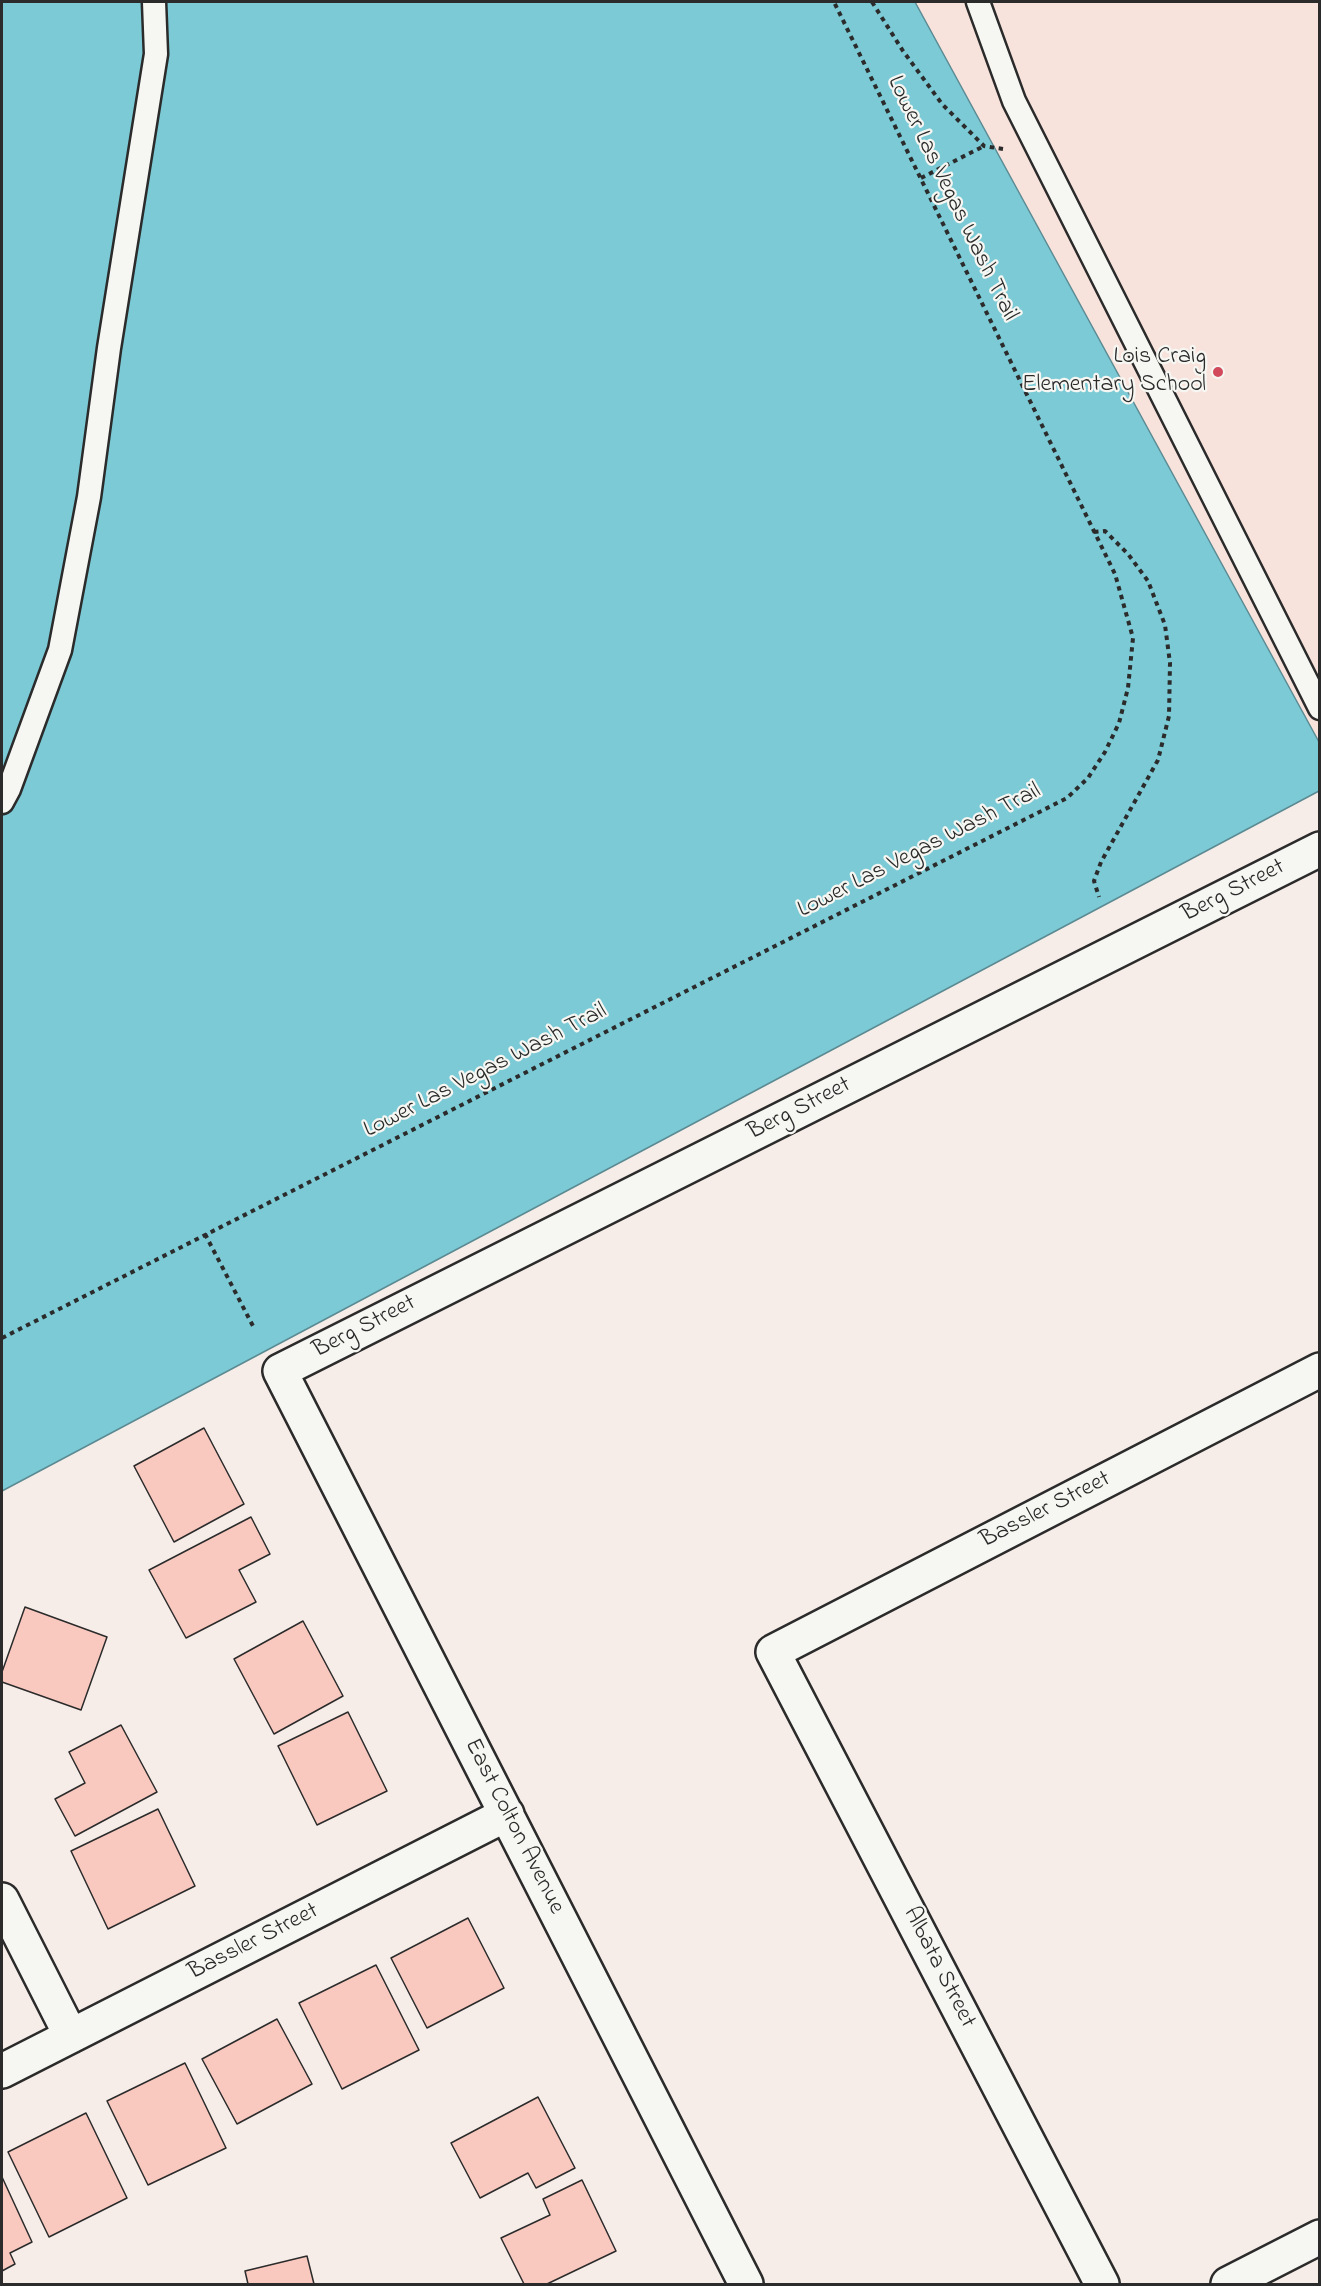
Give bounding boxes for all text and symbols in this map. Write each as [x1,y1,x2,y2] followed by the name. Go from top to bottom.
[879,72,1023,326] street label: Lower Las Vegas Wash Trail
[1022,344,1206,400] place label: Lois Craig Elementary School
[1211,365,1225,379] marker: Lois Craig Elementary School
[794,778,1046,926] street label: Lower Las Vegas Wash Trail
[1178,854,1290,930] street label: Berg Street
[360,998,612,1146] street label: Lower Las Vegas Wash Trail
[744,1072,856,1148] street label: Berg Street
[309,1290,421,1366] street label: Berg Street
[976,1466,1116,1556] street label: Bassler Street
[456,1735,570,1919] street label: East Colton Avenue
[184,1898,324,1988] street label: Bassler Street
[895,1903,981,2033] street label: Albata Street

